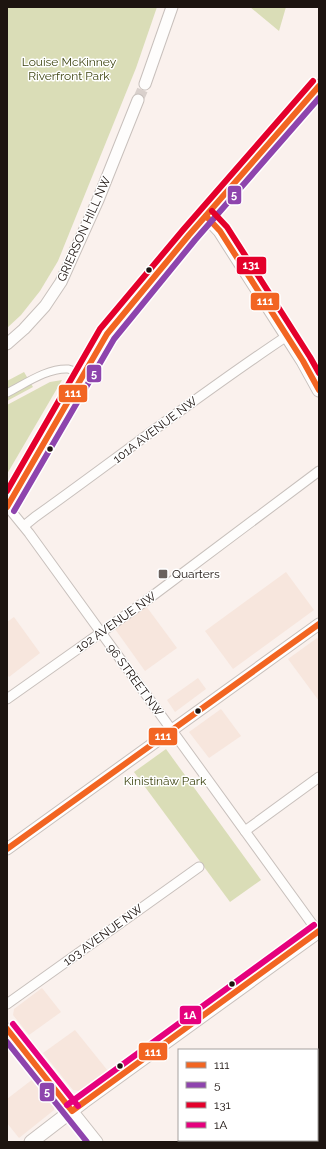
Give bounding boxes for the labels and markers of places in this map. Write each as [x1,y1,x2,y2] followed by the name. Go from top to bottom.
[144,265,154,275] unlabelled marker
[45,444,55,454] unlabelled marker
[172,567,220,581] place label: Quarters
[157,568,169,580] marker: Quarters
[193,706,203,716] unlabelled marker
[227,979,237,989] unlabelled marker
[115,1061,125,1071] unlabelled marker

